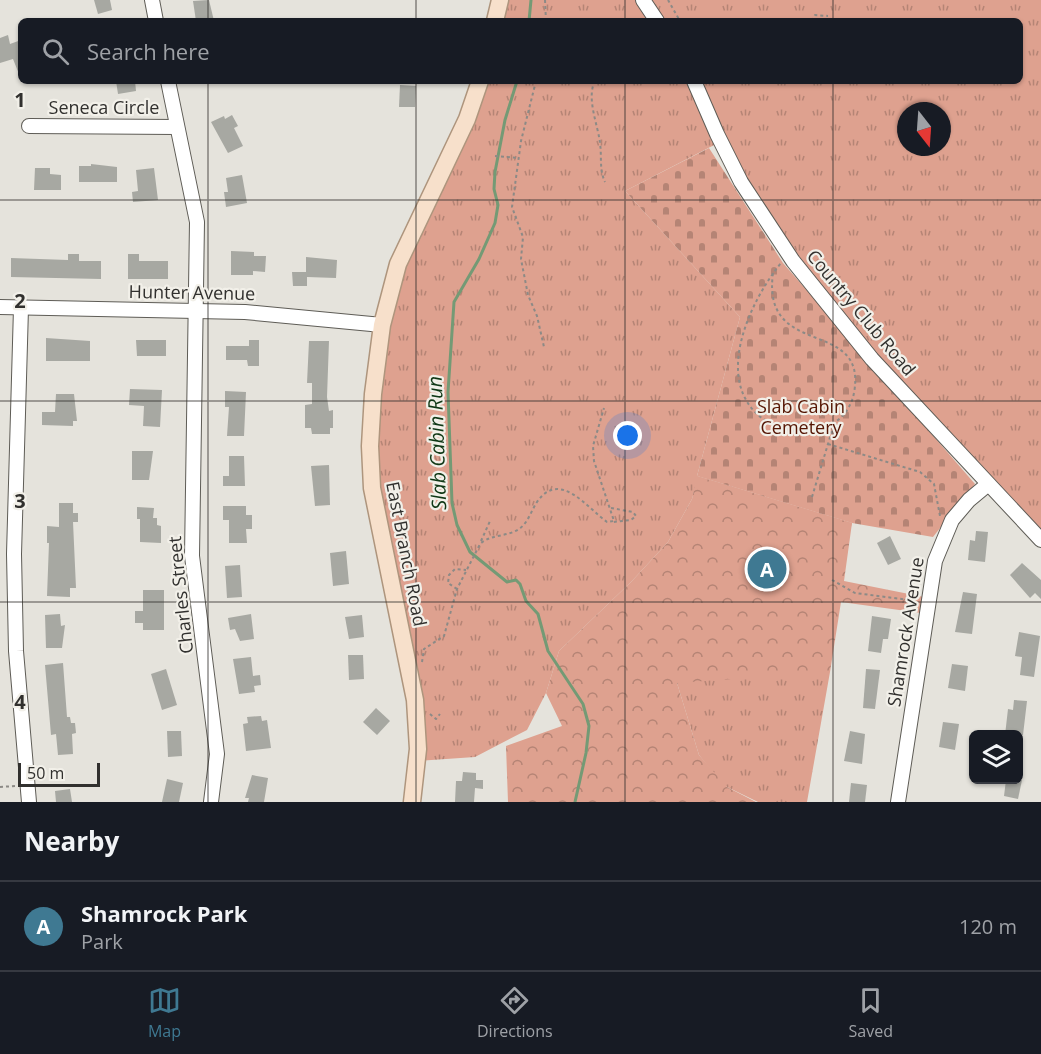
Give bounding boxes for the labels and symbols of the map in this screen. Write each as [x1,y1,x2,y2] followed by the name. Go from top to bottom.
[14,86,26,113] text: 1
[49,95,159,119] street label: Seneca Circle
[897,102,951,156] north arrow
[802,244,922,380] street label: Country Club Road
[129,279,256,305] street label: Hunter Avenue
[14,287,26,314] text: 2
[421,376,452,510] water label: Slab Cabin Run
[757,394,845,439] park label: Slab Cabin Cemetery
[613,421,642,450] your location
[381,479,433,628] street label: East Branch Road
[14,487,26,514] text: 3
[162,535,198,655] street label: Charles Street
[748,546,786,592] pin: A
[881,555,929,708] street label: Shamrock Avenue
[14,688,26,715] text: 4
[18,760,100,788] scale bar

